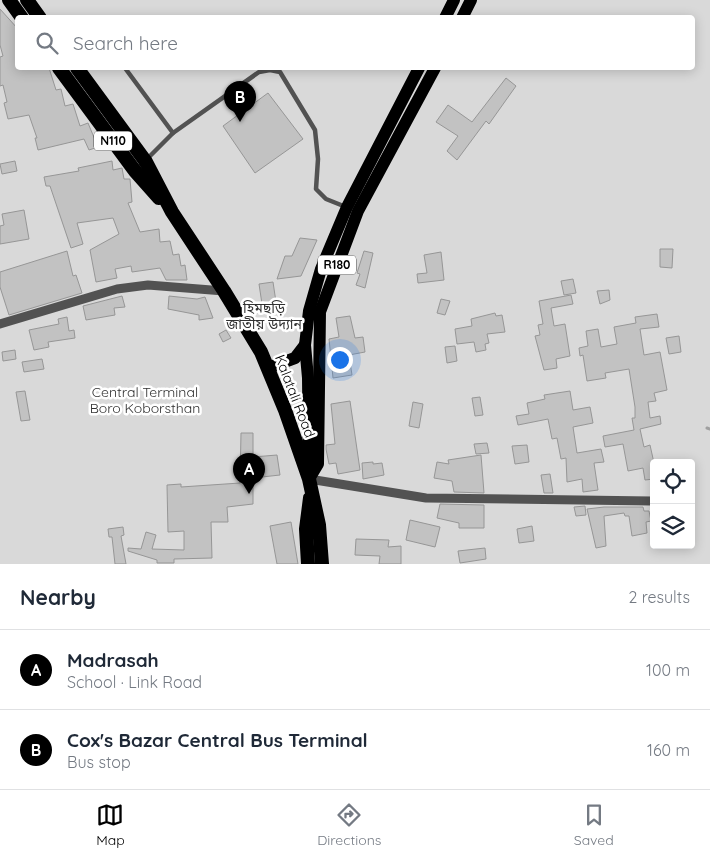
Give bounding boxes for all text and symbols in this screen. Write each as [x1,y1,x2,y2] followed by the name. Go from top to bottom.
[15,15,695,70] search box
[33,29,61,57] icon: search
[73,31,178,55] text: Search here
[224,81,256,122] pin: B
[94,132,132,150] road number: N110
[318,256,356,274] road number: R180
[225,299,302,333] park label: হিমছড়ি জাতীয় উদ্যান
[327,347,353,373] your location
[271,352,319,440] street label: Kalatali Road
[90,383,200,417] park label: Central Terminal Boro Koborsthan
[233,453,265,494] pin: A
[650,459,695,549] map controls
[650,459,695,504] button: locate
[650,504,695,549] button: layers
[20,584,96,610] text: Nearby
[628,587,690,607] text: 2 results
[67,648,159,672] text: Madrasah
[31,660,41,680] text: A
[646,660,690,680] text: 100 m
[67,672,202,692] text: School · Link Road
[67,728,368,752] text: Cox's Bazar Central Bus Terminal
[31,740,41,760] text: B
[647,740,690,760] text: 160 m
[67,752,131,772] text: Bus stop
[96,801,125,849] tab: Map
[317,801,381,849] tab: Directions
[574,801,614,849] tab: Saved

